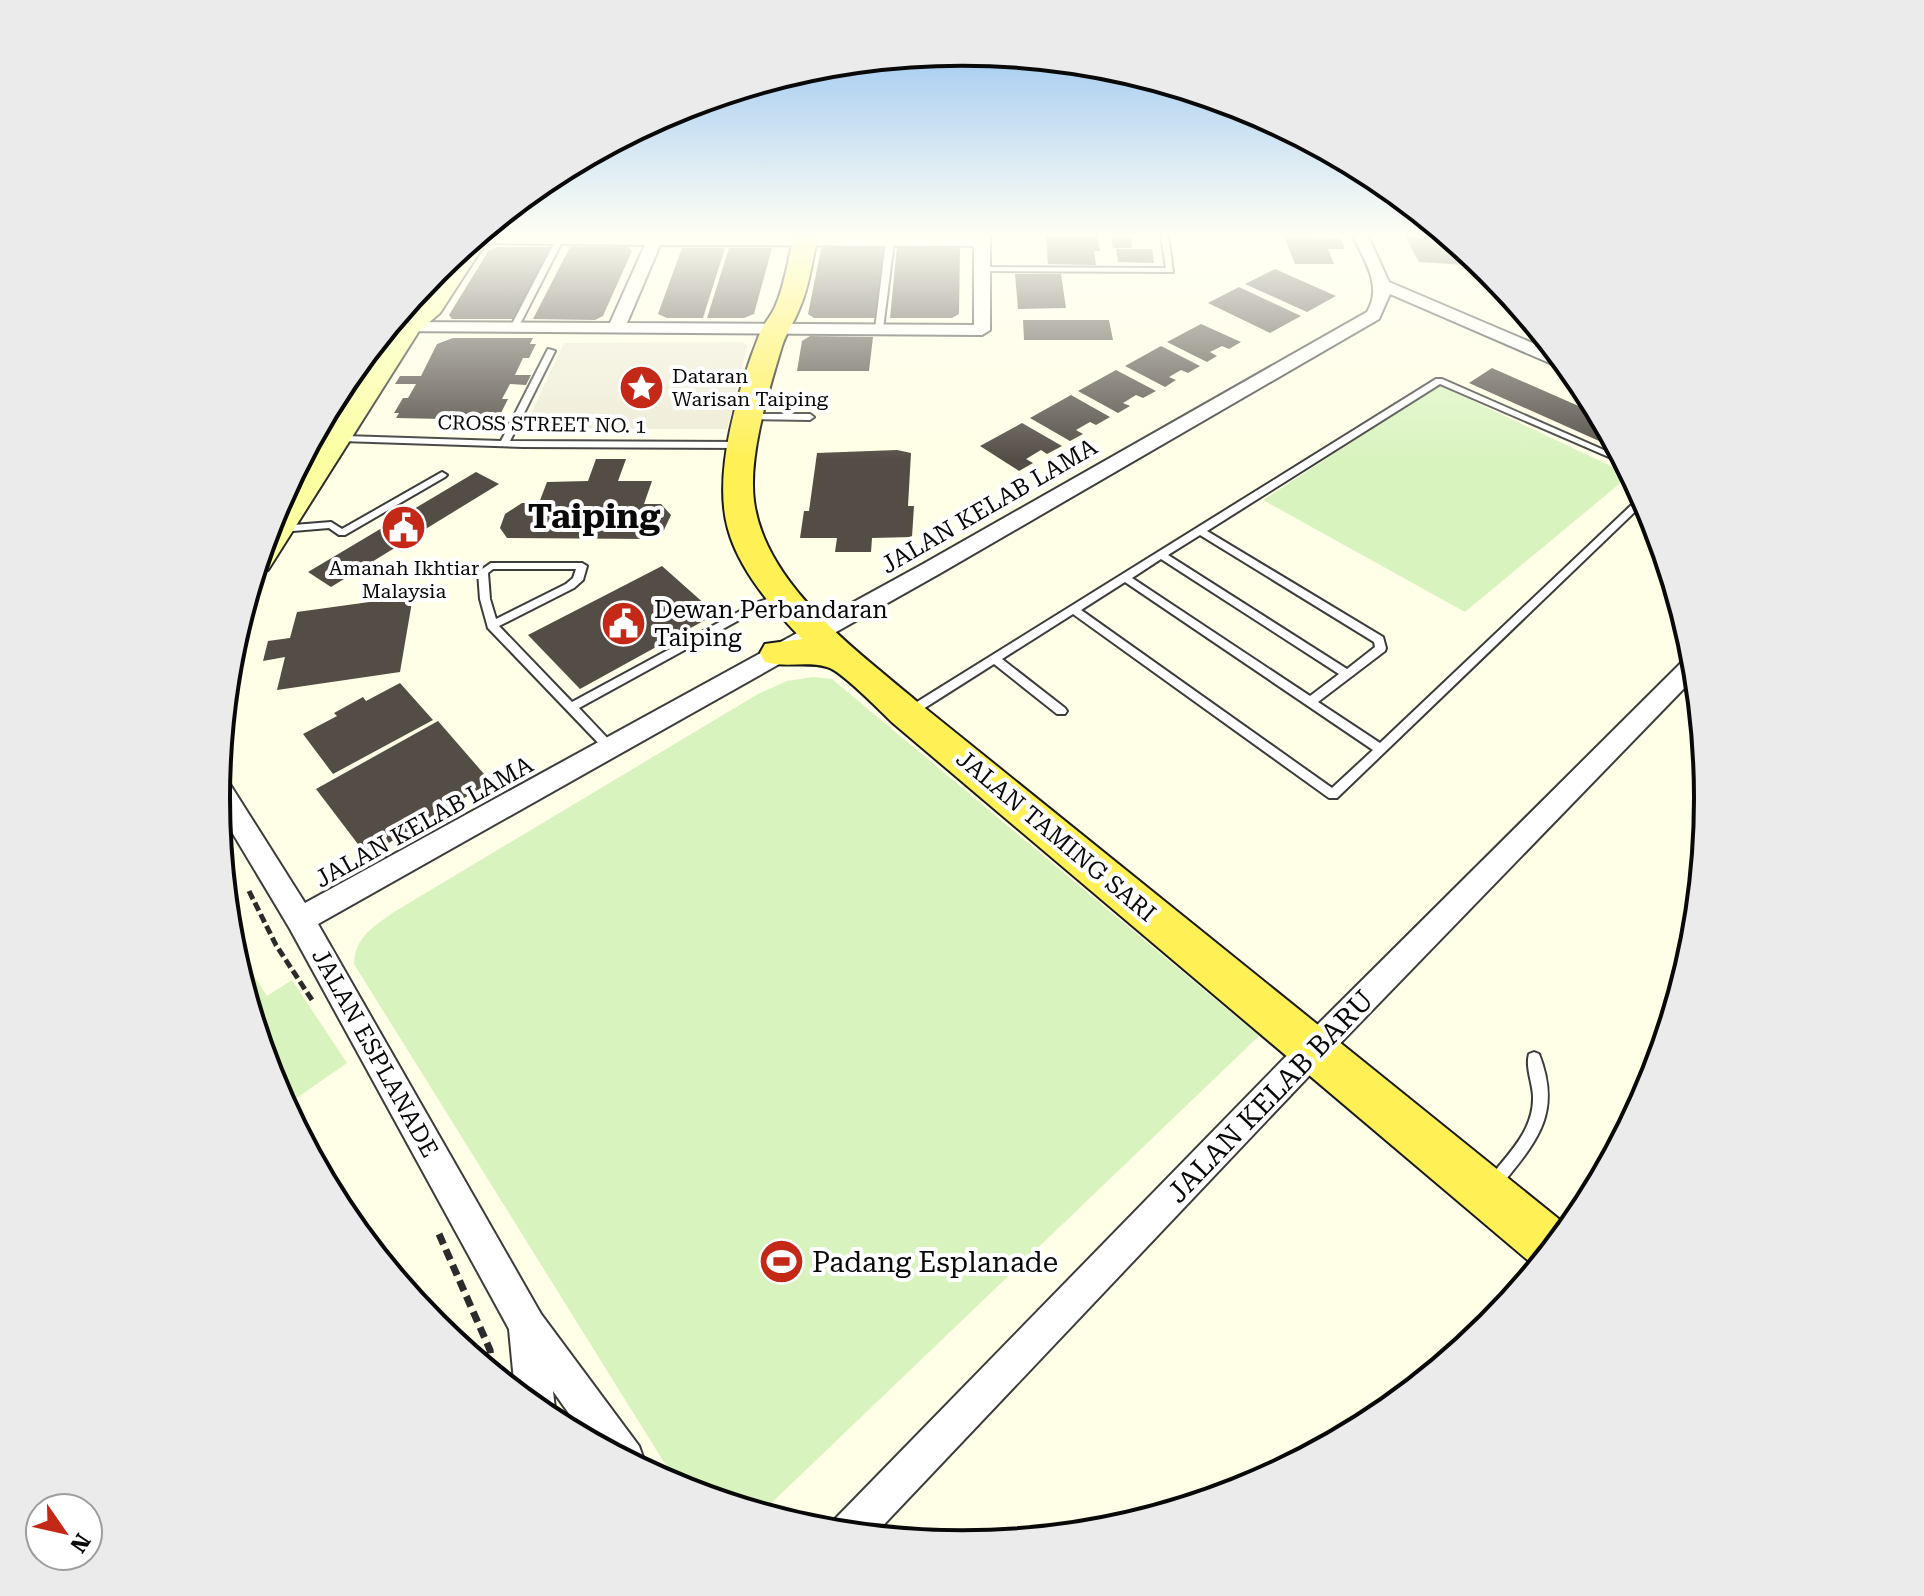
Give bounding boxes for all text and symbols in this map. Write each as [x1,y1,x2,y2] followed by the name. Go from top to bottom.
[617,364,665,412] place icon: Dataran Warisan Taiping
[672,364,829,411] place label: Dataran Warisan Taiping
[437,410,647,438] street label: CROSS STREET NO. 1
[876,433,1102,579] street label: JALAN KELAB LAMA
[528,496,660,536] district label: Taiping
[380,504,428,552] public building icon: Amanah Ikhtiar Malaysia
[329,556,479,603] place label: Amanah Ikhtiar Malaysia
[654,596,888,652] place label: Dewan Perbandaran Taiping
[599,600,647,648] public building icon: Dewan Perbandaran Taiping
[951,744,1161,928] street label: JALAN TAMING SARI
[310,750,538,894] street label: JALAN KELAB LAMA
[306,944,444,1162] street label: JALAN ESPLANADE
[1161,983,1380,1209] street label: JALAN KELAB BARU
[757,1238,805,1286] sports icon: Padang Esplanade
[812,1246,1058,1279] place label: Padang Esplanade
[24,1492,104,1572] north arrow
[65,1529,95,1557] text: N

